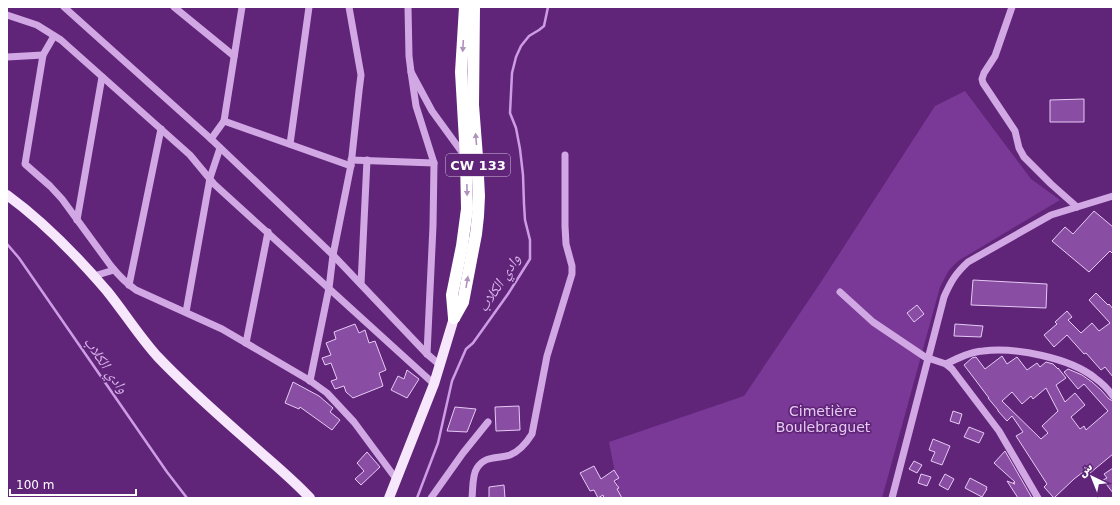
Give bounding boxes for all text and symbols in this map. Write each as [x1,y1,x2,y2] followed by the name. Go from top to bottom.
[459,40,466,52] one-way arrow
[473,133,479,145] one-way arrow
[446,154,510,176] road number: CW 133
[464,184,470,197] one-way arrow
[474,251,527,317] water label: وادي الكلاب
[464,276,470,288] one-way arrow
[78,333,132,398] water label: وادي الكلاب
[776,403,871,435] park label: Cimetière Boulebraguet
[1072,457,1112,497] north arrow
[1076,460,1096,480] text: ش
[10,471,136,497] scale bar
[16,478,54,492] text: 100 m

